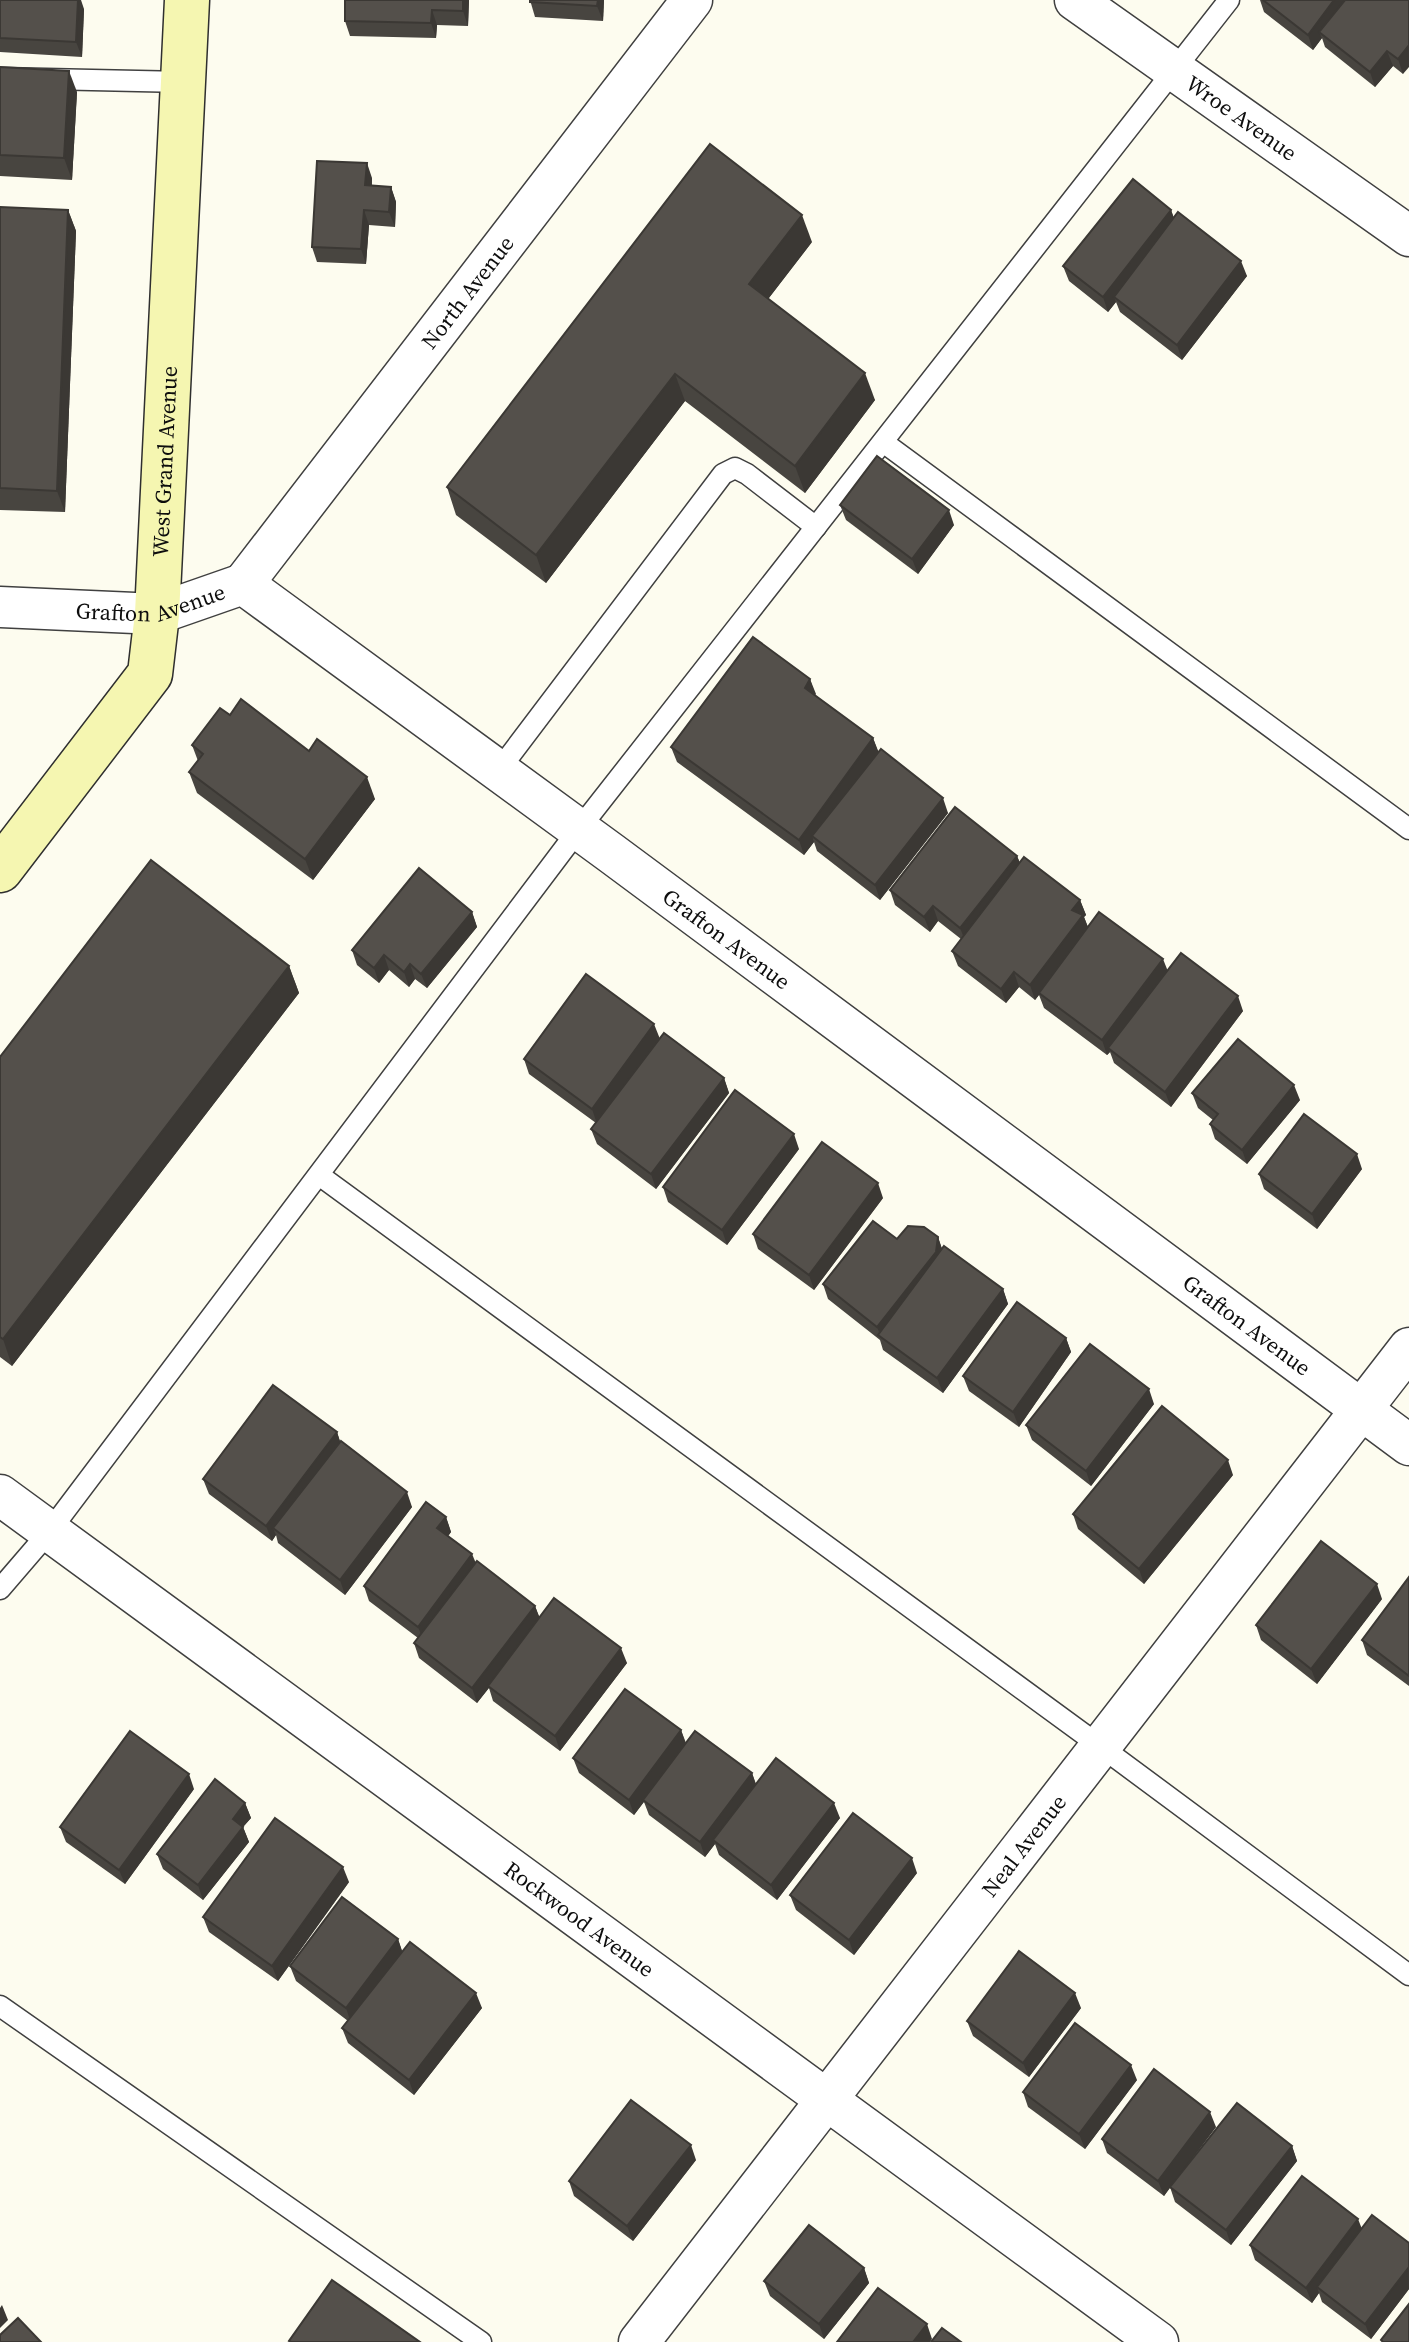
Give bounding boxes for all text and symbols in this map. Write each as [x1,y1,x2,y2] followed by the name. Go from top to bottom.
[1180,68,1303,167] street label: Wroe Avenue
[414,229,520,355] street label: North Avenue
[145,365,184,558] street label: West Grand Avenue
[75,576,229,629] street label: Grafton Avenue
[656,881,797,996] street label: Grafton Avenue
[1177,1267,1317,1382] street label: Grafton Avenue
[974,1788,1073,1903] street label: Neal Avenue
[498,1854,661,1984] street label: Rockwood Avenue

